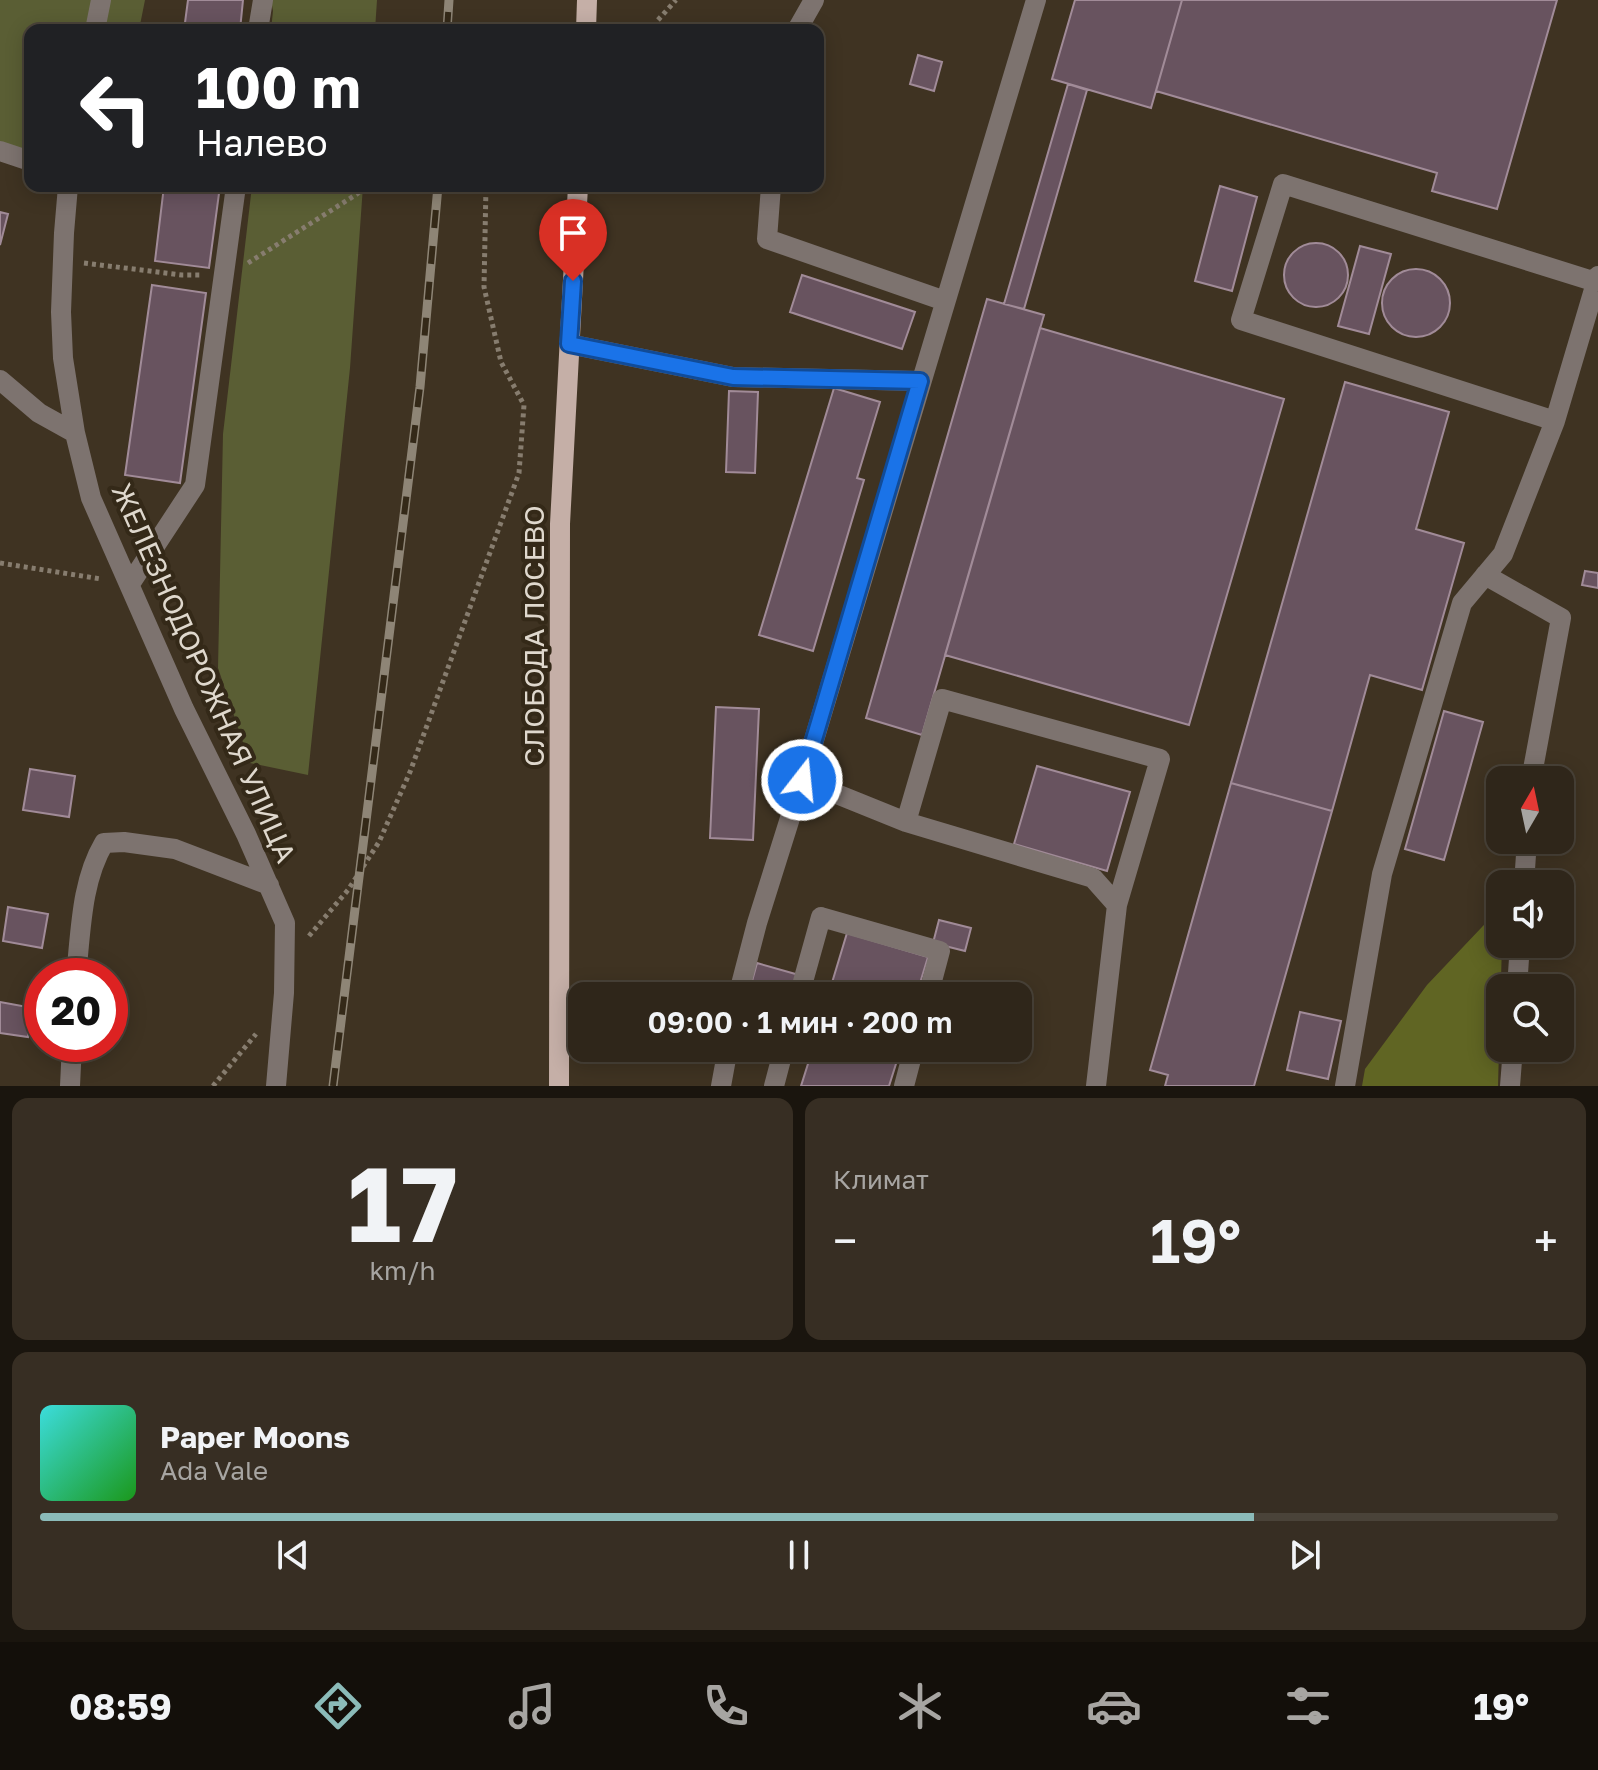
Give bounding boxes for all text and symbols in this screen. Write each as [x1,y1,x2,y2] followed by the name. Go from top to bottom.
[196,53,361,120] text: 100 m
[64,56,168,160] icon: left
[196,121,328,164] text: Налево
[539,199,607,281] pin
[551,211,595,255] icon: arrive
[106,478,303,868] street label: ЖЕЛЕЗНОДОРОЖНАЯ УЛИЦА
[517,505,550,767] street label: СЛОБОДА ЛОСЕВО
[760,738,844,822] position arrow
[1486,766,1574,854] north arrow
[1486,766,1574,1062] map controls
[1486,870,1574,958] button: sound
[24,958,128,1062] speed limit sign: 20
[1486,974,1574,1062] button: search
[647,1004,953,1040] text: 09:00 · 1 мин · 200 m
[347,1140,458,1265] text: 17
[833,1164,929,1195] text: Климат
[1150,1204,1241,1276] text: 19°
[833,1214,857,1267] text: −
[1534,1214,1558,1267] text: +
[369,1255,436,1286] text: km/h
[160,1419,350,1455] text: Paper Moons
[160,1455,268,1486] text: Ada Vale
[271,1533,315,1577] icon: previous
[777,1533,821,1577] icon: pause
[1283,1533,1327,1577] icon: next
[310,1678,366,1734] icon: directions
[504,1678,560,1734] icon: music
[698,1678,754,1734] icon: phone
[892,1678,948,1734] icon: climate
[1086,1678,1142,1734] icon: car
[1280,1678,1336,1734] icon: filters
[69,1685,172,1728] text: 08:59
[1474,1685,1529,1728] text: 19°

